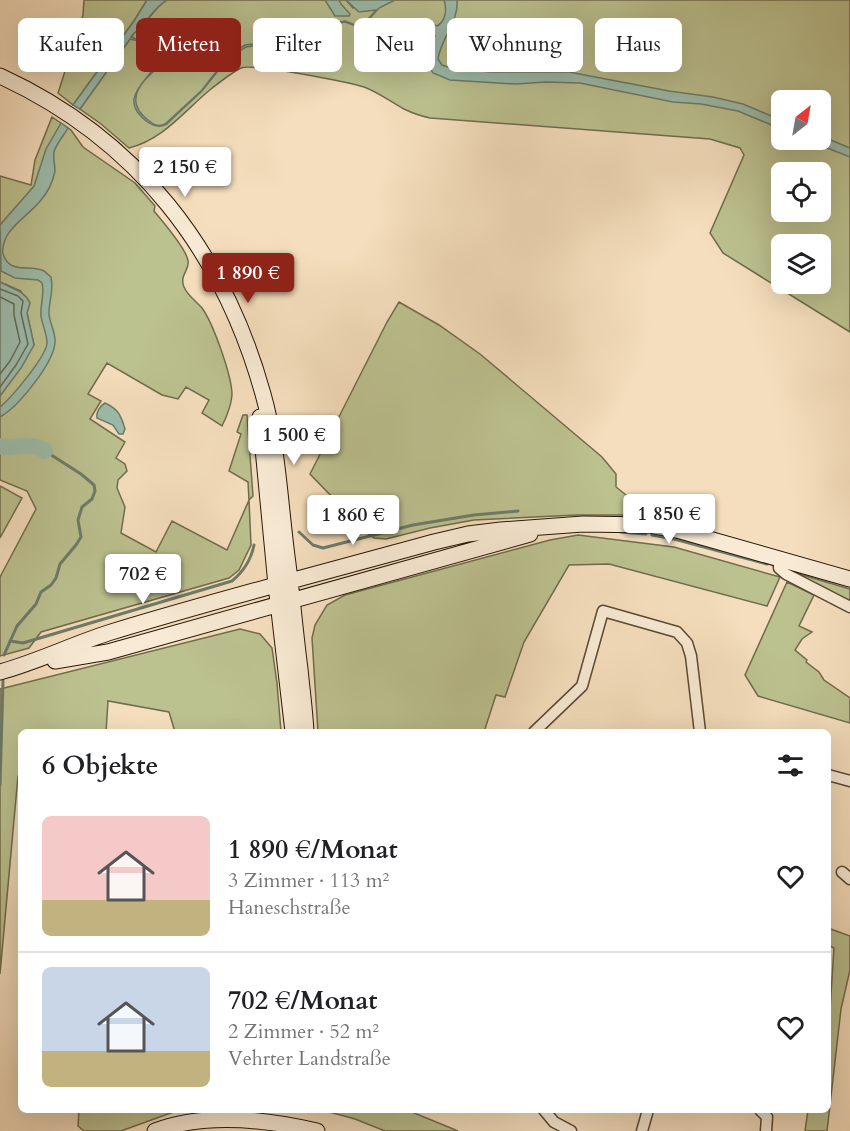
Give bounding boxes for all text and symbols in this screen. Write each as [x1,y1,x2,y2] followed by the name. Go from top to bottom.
[18,18,124,72] chip: Kaufen
[136,18,241,72] chip: Mieten
[253,18,342,72] chip: Filter
[354,18,435,72] chip: Neu
[447,18,583,72] chip: Wohnung
[595,18,682,72] chip: Haus
[771,90,831,150] north arrow
[771,90,831,294] map controls
[130,147,240,198] pin: 2 150 €
[153,153,217,180] text: 2 150 €
[771,162,831,222] button: locate
[771,234,831,294] button: layers
[193,253,303,304] pin: 1 890 €
[216,259,280,286] text: 1 890 €
[239,415,349,466] pin: 1 500 €
[262,421,326,448] text: 1 500 €
[614,494,724,545] pin: 1 850 €
[298,495,408,546] pin: 1 860 €
[637,500,701,527] text: 1 850 €
[321,501,385,528] text: 1 860 €
[101,554,185,605] pin: 702 €
[119,560,167,587] text: 702 €
[42,748,158,783] text: 6 Objekte
[774,749,807,782] icon: filters
[228,832,398,867] text: 1 890 €/Monat
[90,840,162,912] icon: home
[774,860,807,893] icon: heart
[228,867,389,894] text: 3 Zimmer · 113 m²
[228,894,351,921] text: Haneschstraße
[228,983,377,1018] text: 702 €/Monat
[90,991,162,1063] icon: home
[774,1011,807,1044] icon: heart
[228,1018,379,1045] text: 2 Zimmer · 52 m²
[228,1045,391,1072] text: Vehrter Landstraße

